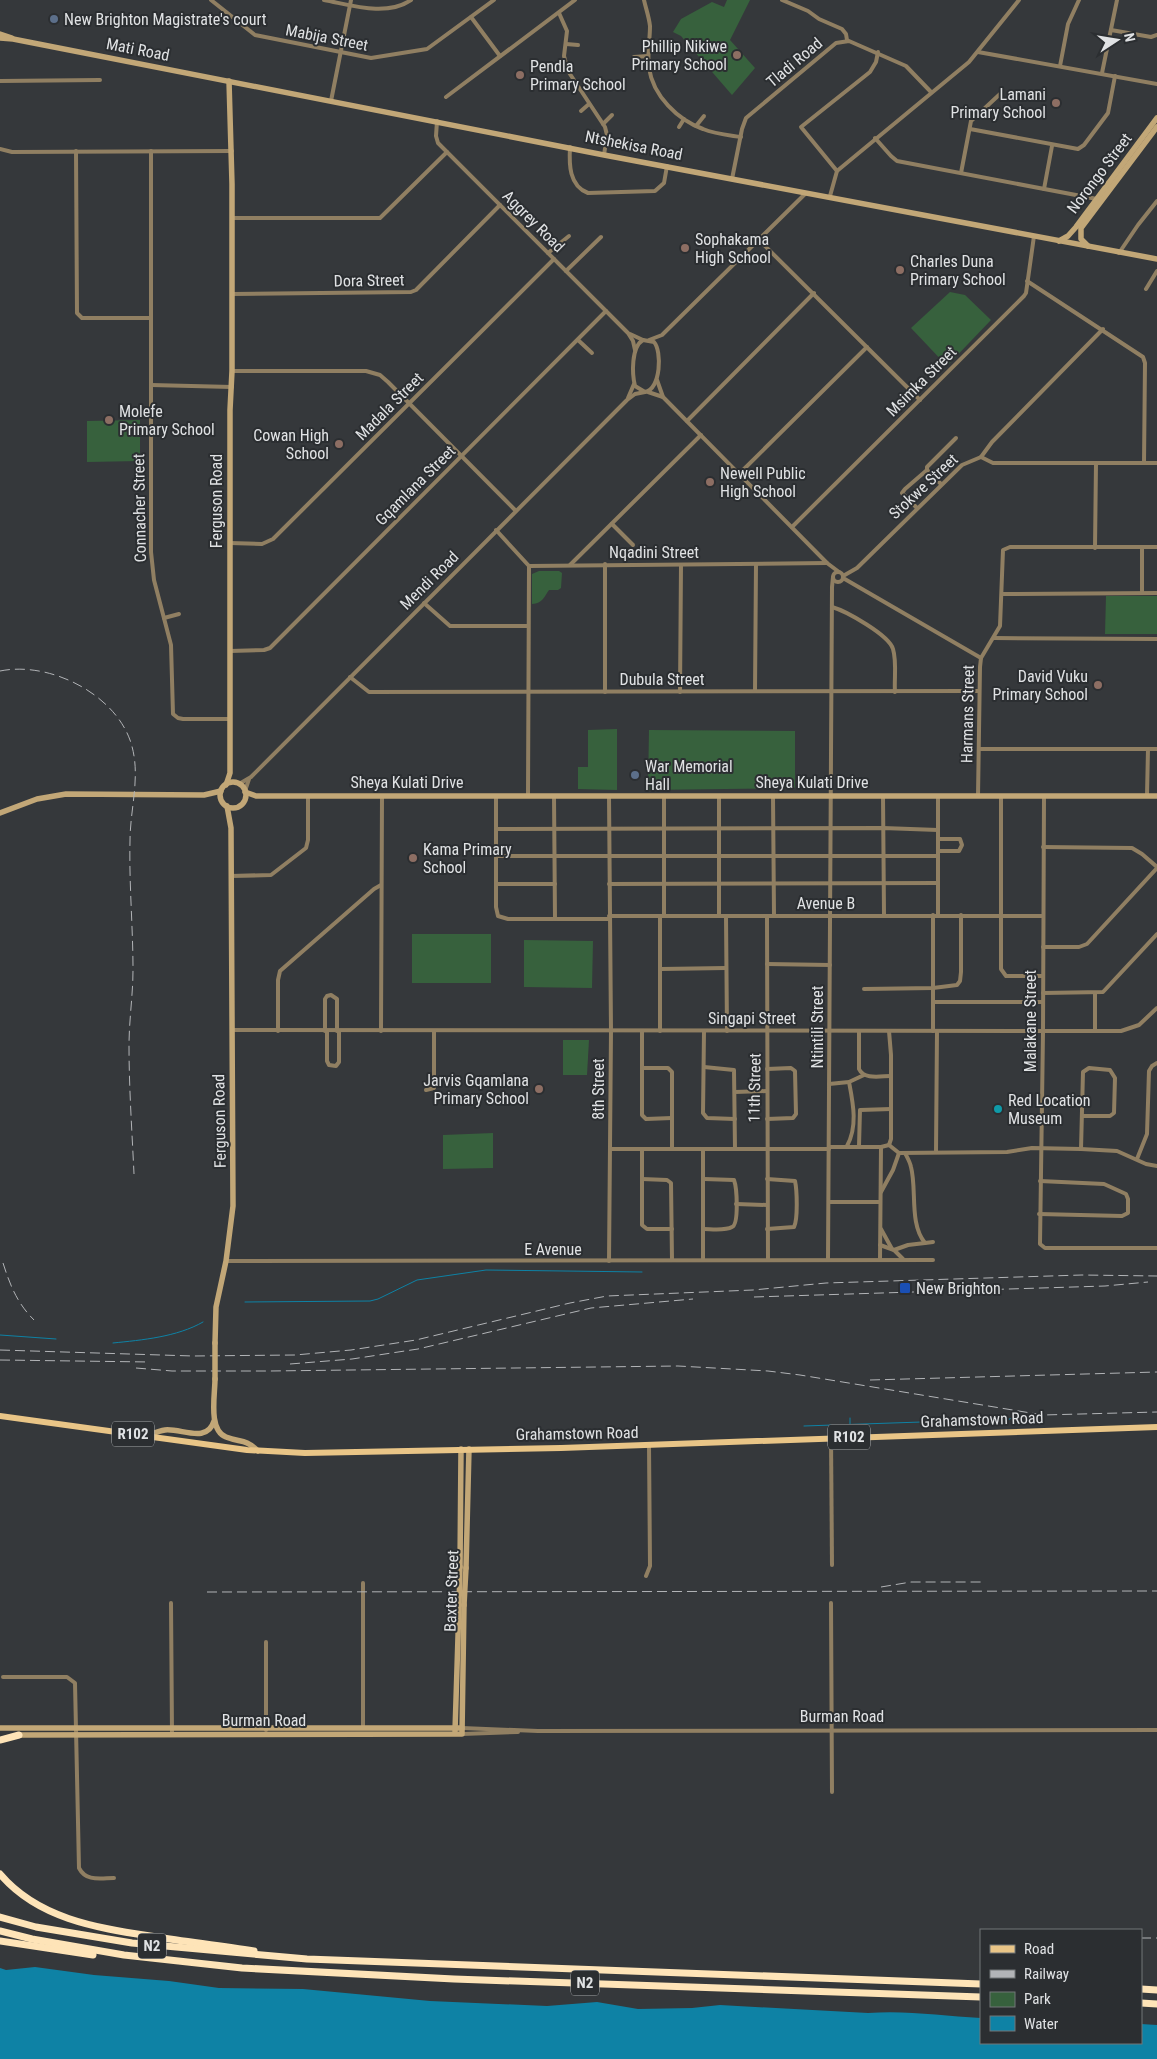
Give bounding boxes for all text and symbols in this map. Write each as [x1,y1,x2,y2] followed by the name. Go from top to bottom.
[64,10,267,29] place label: New Brighton Magistrate's court
[48,13,60,25] marker: New Brighton Magistrate's court
[1092,15,1142,65] north arrow
[284,20,370,55] street label: Mabija Street
[1121,31,1138,43] text: N
[105,34,171,65] street label: Mati Road
[763,34,826,91] street label: Tladi Road
[631,37,727,74] place label: Phillip Nikiwe Primary School
[731,49,743,61] marker: Phillip Nikiwe Primary School
[530,57,626,94] place label: Pendla Primary School
[514,69,526,81] marker: Pendla Primary School
[950,85,1046,122] place label: Lamani Primary School
[1050,97,1062,109] marker: Lamani Primary School
[584,127,684,164] street label: Ntshekisa Road
[1063,129,1136,217] street label: Norongo Street
[499,186,569,256] street label: Aggrey Road
[695,230,771,267] place label: Sophakama High School
[679,242,691,254] marker: Sophakama High School
[910,252,1006,289] place label: Charles Duna Primary School
[894,264,906,276] marker: Charles Duna Primary School
[334,270,405,291] street label: Dora Street
[882,342,960,420] street label: Msimka Street
[352,368,427,444] street label: Madala Street
[119,402,215,439] place label: Molefe Primary School
[103,414,115,426] marker: Molefe Primary School
[253,426,329,463] place label: Cowan High School
[333,438,345,450] marker: Cowan High School
[371,441,459,529] street label: Gqamlana Street
[885,450,962,523] street label: Stokwe Street
[129,453,150,563] street label: Connacher Street
[207,454,226,548] street label: Ferguson Road
[720,464,806,501] place label: Newell Public High School
[704,476,716,488] marker: Newell Public High School
[609,543,699,562] street label: Nqadini Street
[396,547,462,613] street label: Mendi Road
[957,664,978,763] street label: Harmans Street
[992,667,1088,704] place label: David Vuku Primary School
[620,670,705,689] street label: Dubula Street
[1092,679,1104,691] marker: David Vuku Primary School
[645,757,733,794] place label: War Memorial Hall
[629,769,641,781] marker: War Memorial Hall
[351,773,463,792] street label: Sheya Kulati Drive
[756,773,868,792] street label: Sheya Kulati Drive
[423,840,512,877] place label: Kama Primary School
[407,852,419,864] marker: Kama Primary School
[797,894,855,913] street label: Avenue B
[1021,970,1040,1072] street label: Malakane Street
[808,985,827,1068] street label: Ntintili Street
[708,1009,796,1028] street label: Singapi Street
[744,1053,765,1123] street label: 11th Street
[589,1058,608,1120] street label: 8th Street
[423,1071,529,1108] place label: Jarvis Gqamlana Primary School
[209,1074,230,1168] street label: Ferguson Road
[533,1083,545,1095] marker: Jarvis Gqamlana Primary School
[1008,1091,1090,1128] place label: Red Location Museum
[992,1103,1004,1115] marker: Red Location Museum
[524,1240,582,1259] street label: E Avenue
[916,1279,1001,1298] place label: New Brighton
[898,1281,912,1295] marker: New Brighton
[920,1408,1044,1431] street label: Grahamstown Road
[112,1422,154,1446] road number: R102
[515,1423,639,1444] street label: Grahamstown Road
[828,1424,870,1450] road number: R102
[441,1550,462,1632] street label: Baxter Street
[800,1707,884,1726] street label: Burman Road
[222,1711,306,1730] street label: Burman Road
[980,1929,1142,2044] legend
[138,1934,166,1958] road number: N2
[1024,1940,1054,1958] text: Road
[1024,1965,1069,1983] text: Railway
[571,1970,599,1996] road number: N2
[1024,1990,1051,2008] text: Park
[1024,2015,1059,2033] text: Water

